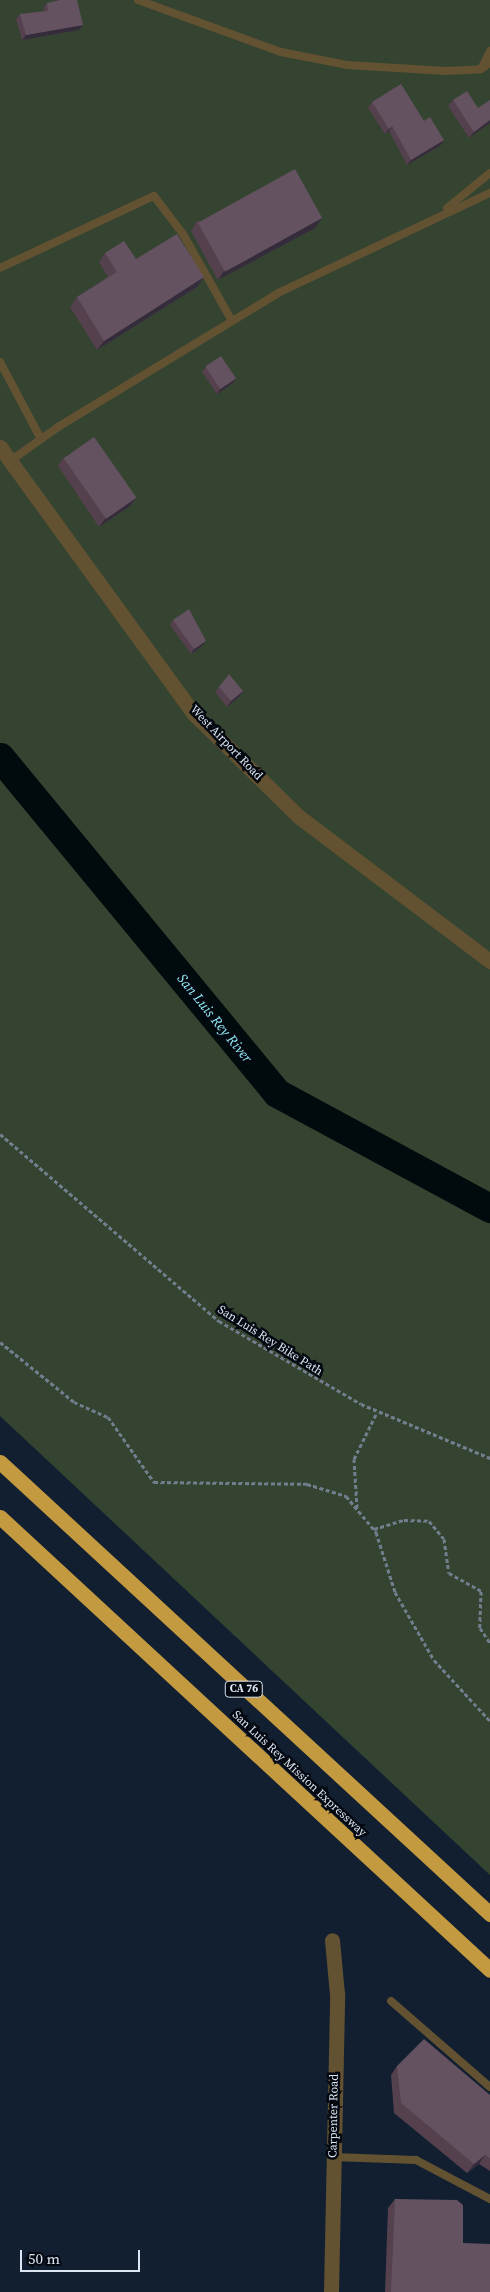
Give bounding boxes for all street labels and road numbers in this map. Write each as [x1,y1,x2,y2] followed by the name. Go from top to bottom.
[187,703,265,783] street label: West Airport Road
[215,1303,325,1379] street label: San Luis Rey Bike Path
[224,1680,264,1698] road number: CA 76
[229,1708,369,1840] street label: San Luis Rey Mission Expressway
[326,2074,342,2158] street label: Carpenter Road

